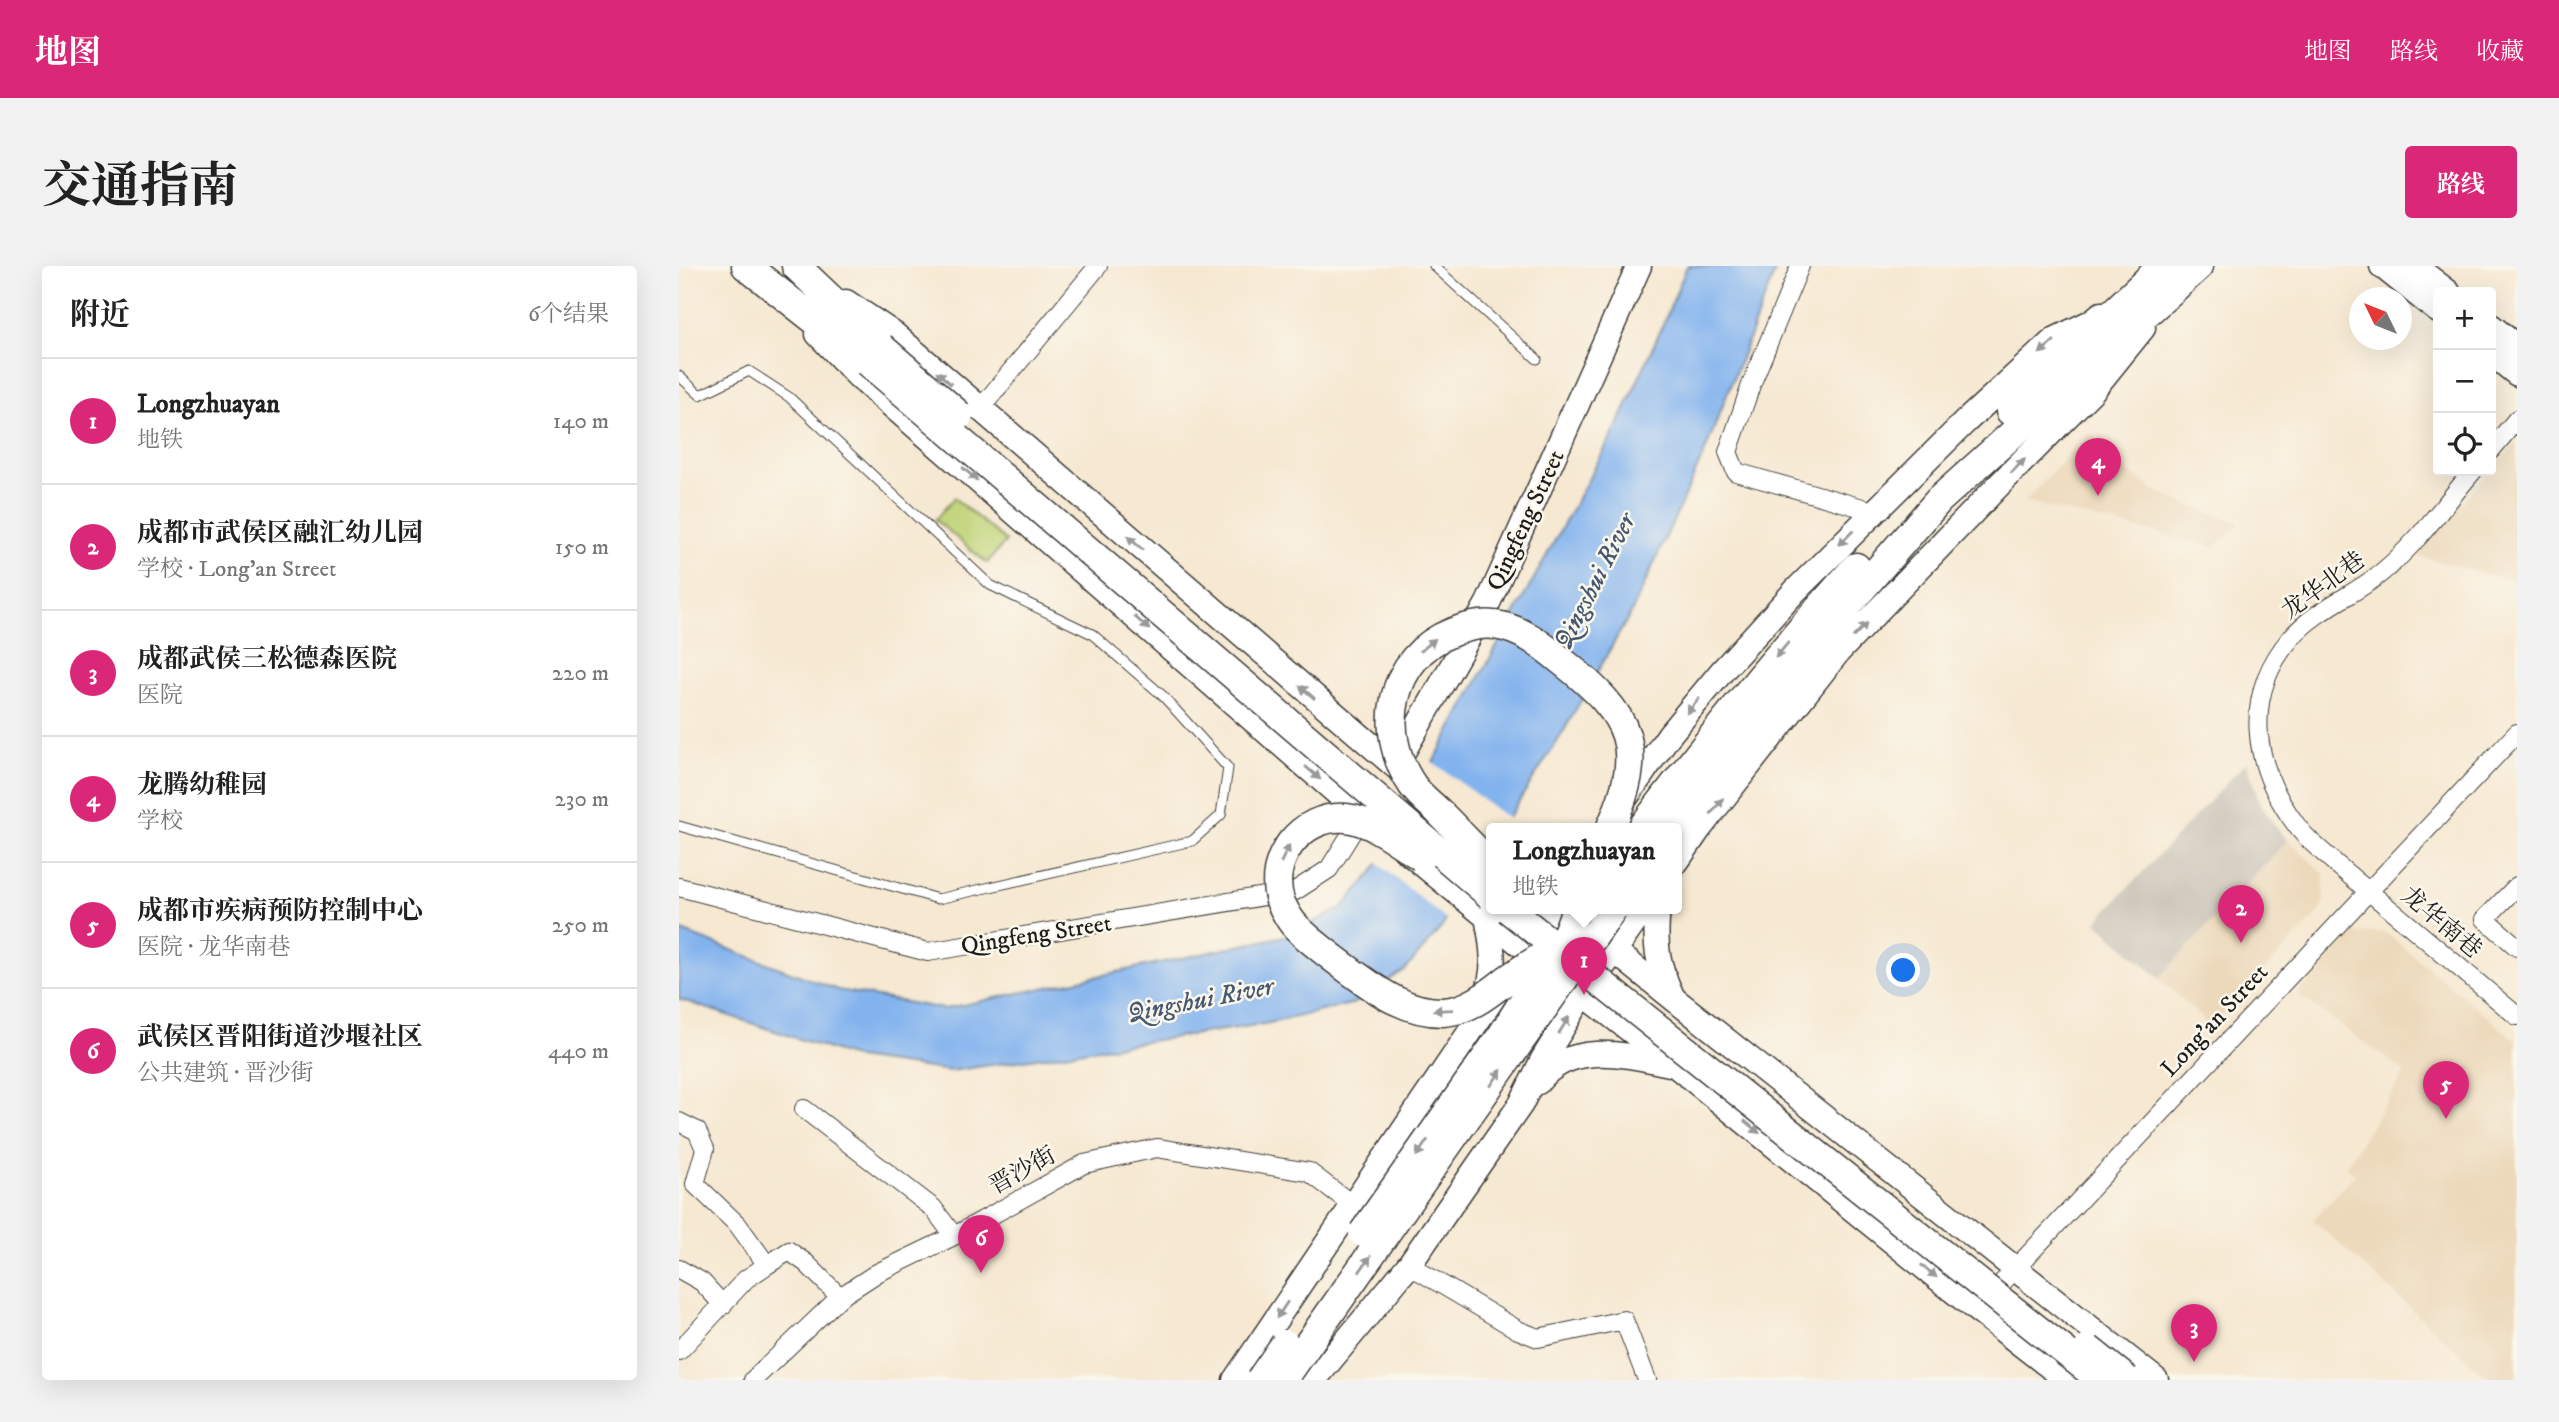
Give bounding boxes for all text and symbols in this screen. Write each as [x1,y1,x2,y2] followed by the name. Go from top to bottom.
[35,33,101,74] text: 地图
[2304,37,2352,67] text: 地图
[2390,37,2438,67] text: 路线
[2476,37,2524,67] text: 收藏
[2405,146,2517,218] button: 路线
[42,157,238,219] text: 交通指南
[2349,287,2412,350] north arrow
[2433,287,2496,476] map controls
[2433,287,2496,350] button: +
[70,297,130,334] text: 附近
[528,300,609,329] text: 6个结果
[2038,339,2056,355] one-way arrow
[2433,350,2496,413] button: −
[936,371,953,386] one-way arrow
[137,388,280,421] text: Longzhuayan
[89,407,97,436] text: 1
[553,407,609,436] text: 140 m
[2433,413,2496,476] button: locate
[137,426,183,455] text: 地铁
[2075,438,2121,496] pin: 4
[1480,445,1572,596] street label: Qingfeng Street
[2009,458,2026,474] one-way arrow
[962,466,979,481] one-way arrow
[1547,506,1645,655] water label: Qingshui River
[137,517,423,550] text: 成都市武侯区融汇幼儿园
[1839,529,1855,546] one-way arrow
[87,533,99,562] text: 2
[555,533,609,562] text: 150 m
[1126,535,1144,551] one-way arrow
[2276,545,2371,626] street label: 龙华北巷
[137,555,336,584] text: 学校 · Long'an Street
[1133,615,1151,631] one-way arrow
[1852,621,1869,638] one-way arrow
[1420,638,1437,653] one-way arrow
[1775,642,1790,659] one-way arrow
[137,643,397,676] text: 成都武侯三松德森医院
[89,659,97,688] text: 3
[552,659,609,688] text: 220 m
[137,681,183,710] text: 医院
[1298,684,1316,700] one-way arrow
[1686,697,1701,714] one-way arrow
[1305,765,1322,780] one-way arrow
[137,769,267,802] text: 龙腾幼稚园
[86,785,100,814] text: 4
[555,785,609,814] text: 230 m
[1709,798,1724,816] one-way arrow
[137,807,183,836] text: 学校
[1486,823,1682,914] popup
[1513,835,1655,868] text: Longzhuayan
[1279,844,1291,864] one-way arrow
[1513,873,1559,902] text: 地铁
[2395,880,2488,965] street label: 龙华南巷
[2218,885,2264,943] pin: 2
[137,895,423,928] text: 成都市疾病预防控制中心
[959,908,1114,962] street label: Qingfeng Street
[87,911,99,940] text: 5
[552,911,609,940] text: 250 m
[137,933,290,962] text: 医院 · 龙华南巷
[1561,937,1607,995] pin: 1
[1886,953,1920,987] your location
[2155,958,2275,1084] street label: Long'an Street
[1124,970,1278,1031] water label: Qingshui River
[1432,1005,1454,1016] one-way arrow
[1558,1015,1571,1034] one-way arrow
[137,1021,423,1054] text: 武侯区晋阳街道沙堰社区
[87,1037,99,1066] text: 6
[548,1037,609,1066] text: 440 m
[137,1059,313,1088] text: 公共建筑 · 晋沙街
[2423,1061,2469,1119] pin: 5
[1489,1069,1503,1087] one-way arrow
[1743,1120,1761,1134] one-way arrow
[1415,1139,1429,1157] one-way arrow
[984,1140,1061,1201] street label: 晋沙街
[958,1215,1004,1273] pin: 6
[1358,1255,1372,1273] one-way arrow
[1920,1263,1937,1278] one-way arrow
[1276,1301,1289,1320] one-way arrow
[2171,1304,2217,1362] pin: 3

